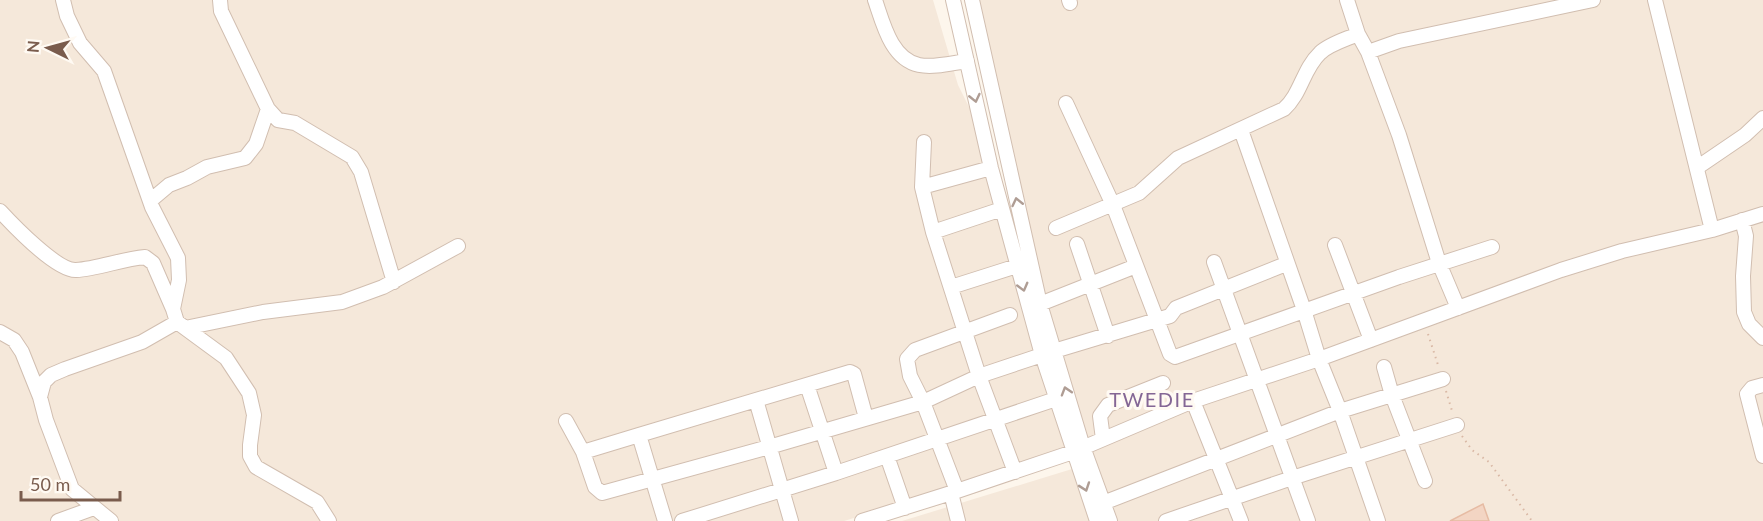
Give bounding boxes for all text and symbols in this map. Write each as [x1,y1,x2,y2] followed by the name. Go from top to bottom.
[18,18,78,78] north arrow
[23,40,43,54] text: N
[968,93,981,103] one-way arrow
[1011,198,1024,208] one-way arrow
[1016,281,1028,292] one-way arrow
[1061,386,1073,397] one-way arrow
[1109,387,1195,411] district label: TWEDIE
[21,464,120,502] scale bar
[30,473,70,495] text: 50 m
[1077,481,1090,491] one-way arrow

